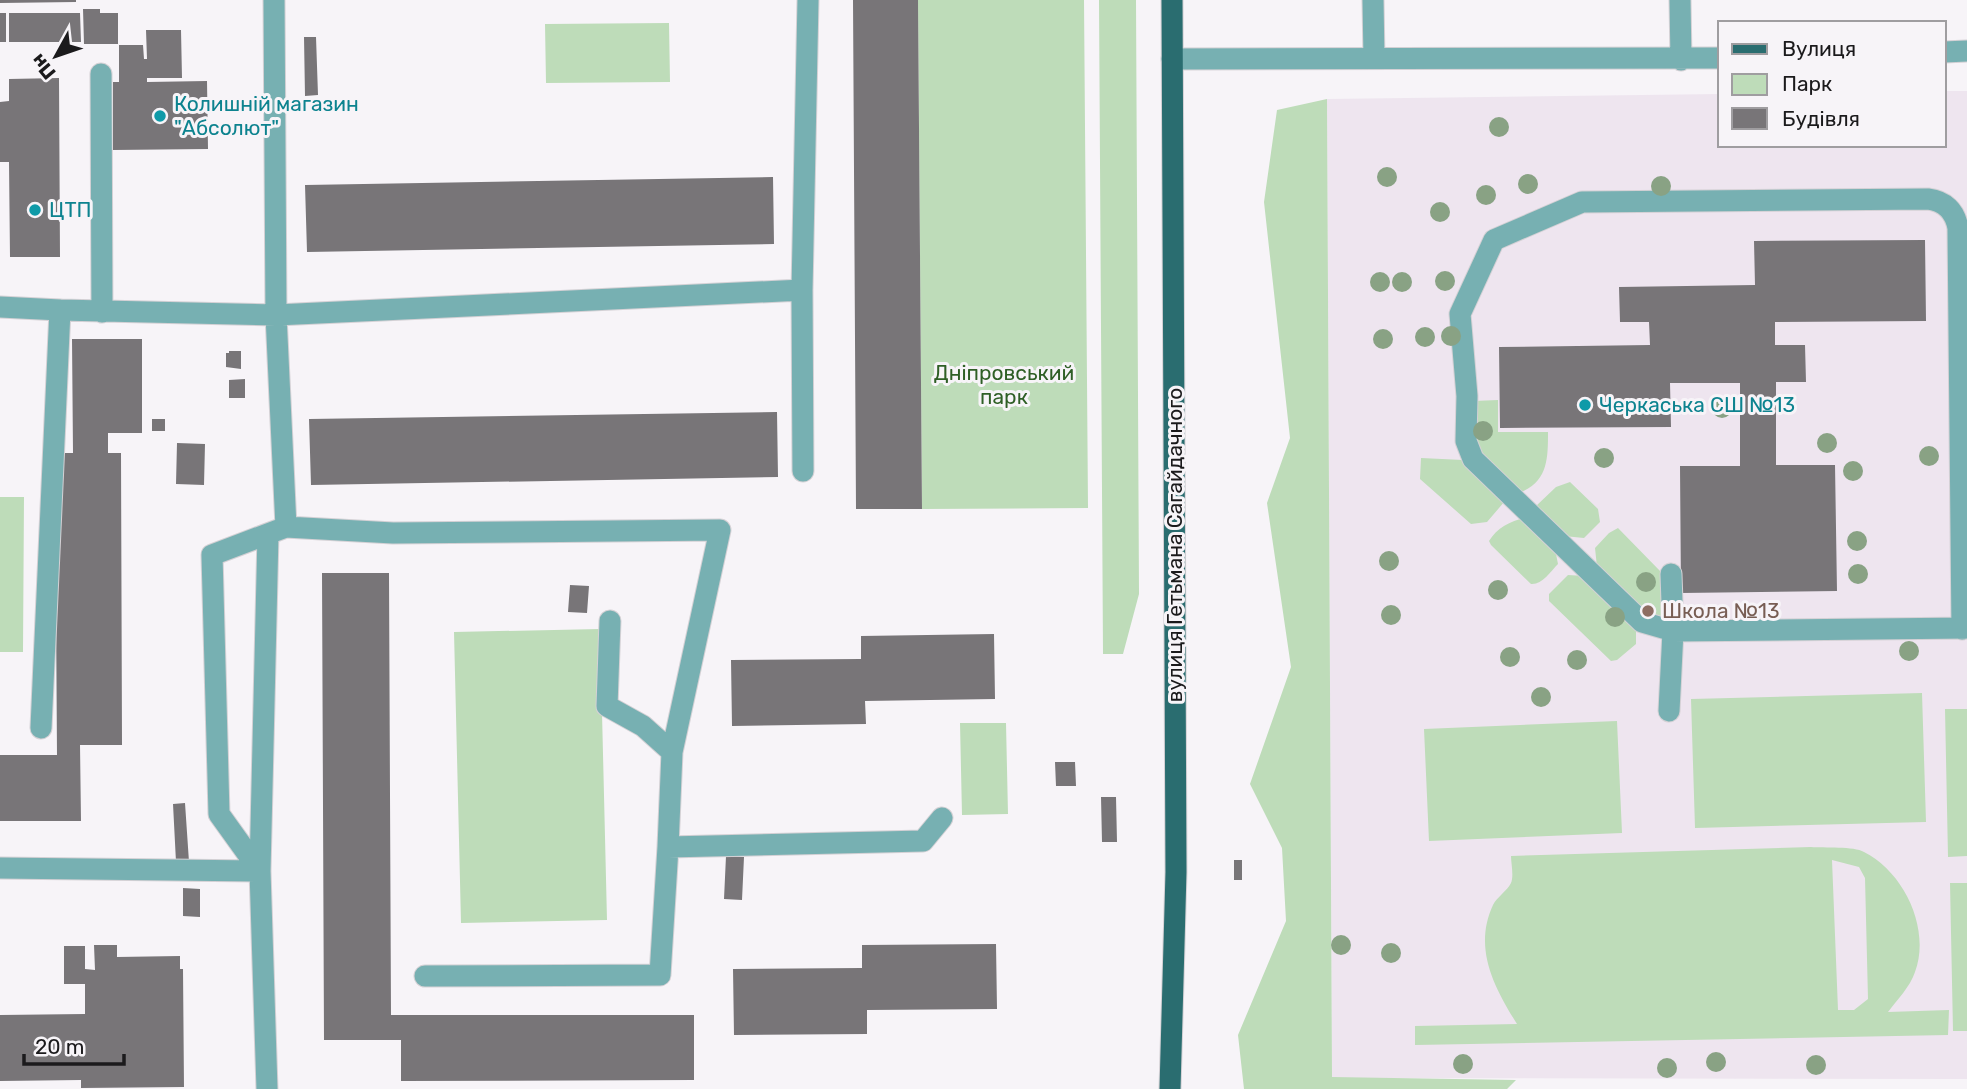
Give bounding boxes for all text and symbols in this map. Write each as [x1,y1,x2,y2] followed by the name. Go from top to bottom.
[21,21,91,91] north arrow
[1718,21,1946,147] legend
[1782,36,1856,61] text: Вулиця
[26,49,61,84] text: Пн
[1782,71,1832,96] text: Парк
[174,91,359,140] place label: Колишній магазин "Абсолют"
[1782,106,1860,131] text: Будівля
[152,108,168,124] marker: Колишній магазин "Абсолют"
[49,197,92,222] place label: ЦТП
[27,202,43,218] marker: ЦТП
[934,360,1074,409] park label: Дніпровський парк
[1162,388,1187,702] street label: вулиця Гетьмана Сагайдачного
[1599,392,1795,417] place label: Черкаська СШ №13
[1577,397,1593,413] marker: Черкаська СШ №13
[1662,598,1780,623] place label: Школа №13
[1640,603,1656,619] marker: Школа №13
[24,1023,124,1066] scale bar
[35,1034,84,1059] text: 20 m

